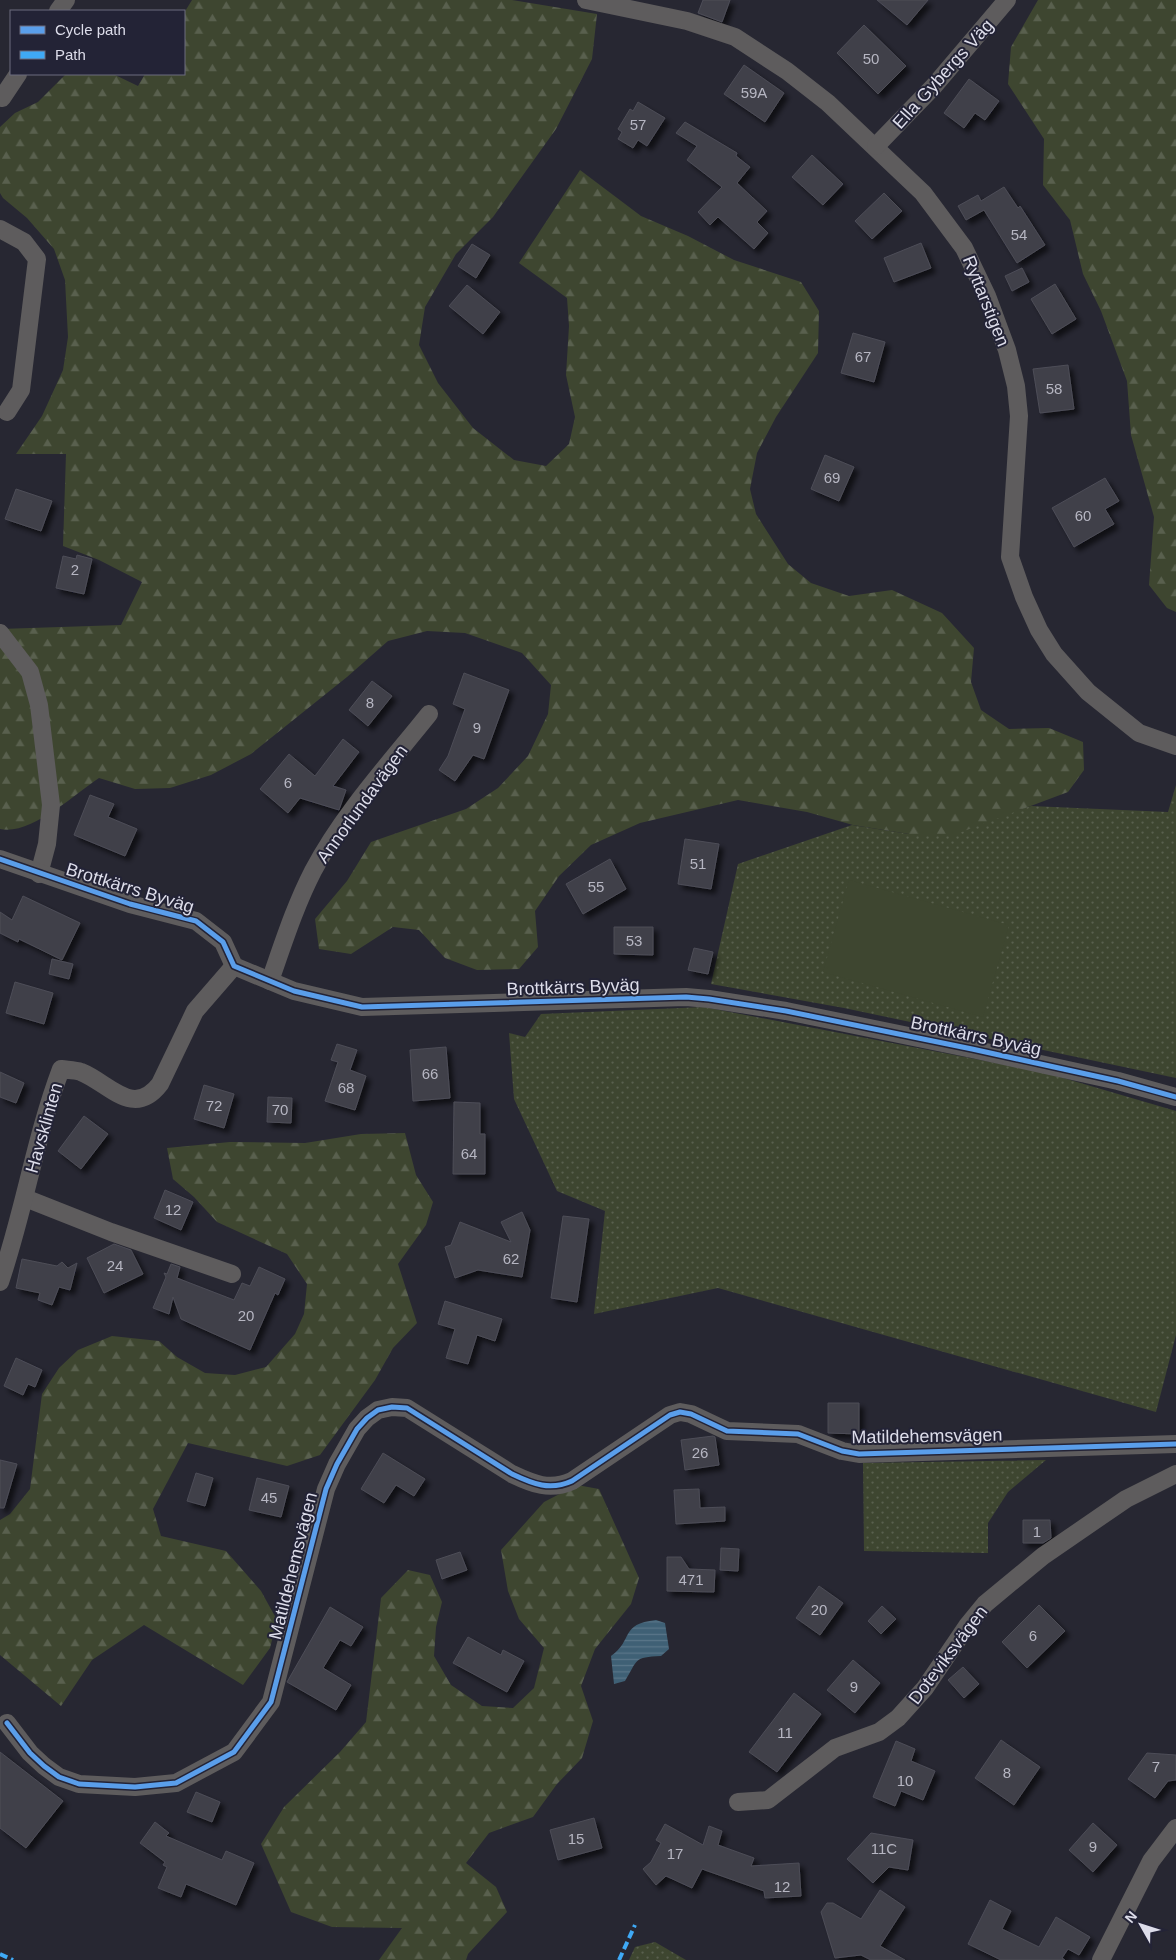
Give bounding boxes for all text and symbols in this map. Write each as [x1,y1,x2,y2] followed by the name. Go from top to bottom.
[10,10,185,75] legend
[889,15,997,133] street label: Ella Gybergs Väg
[55,21,126,38] text: Cycle path
[55,46,86,63] text: Path
[863,50,879,67] house number: 50
[741,84,767,101] house number: 59A
[630,116,646,133] house number: 57
[1011,226,1027,243] house number: 54
[959,253,1013,349] street label: Ryttarstigen
[855,348,871,365] house number: 67
[1046,380,1062,397] house number: 58
[824,469,840,486] house number: 69
[1075,507,1091,524] house number: 60
[71,561,79,578] house number: 2
[366,694,374,711] house number: 8
[473,719,481,736] house number: 9
[312,741,412,867] street label: Annorlundavägen
[284,774,292,791] house number: 6
[690,855,706,872] house number: 51
[63,859,197,917] street label: Brottkärrs Byväg
[588,878,604,895] house number: 55
[626,932,642,949] house number: 53
[506,975,640,999] street label: Brottkärrs Byväg
[909,1012,1043,1060] street label: Brottkärrs Byväg
[422,1065,438,1082] house number: 66
[338,1079,354,1096] house number: 68
[22,1081,66,1175] street label: Havsklinten
[206,1097,222,1114] house number: 72
[272,1101,288,1118] house number: 70
[461,1145,477,1162] house number: 64
[165,1201,181,1218] house number: 12
[503,1250,519,1267] house number: 62
[107,1257,123,1274] house number: 24
[238,1307,254,1324] house number: 20
[851,1425,1003,1447] street label: Matildehemsvägen
[692,1444,708,1461] house number: 26
[261,1489,277,1506] house number: 45
[265,1490,321,1642] street label: Matildehemsvägen
[1033,1523,1041,1540] house number: 1
[678,1571,704,1588] house number: 471
[811,1601,827,1618] house number: 20
[904,1602,992,1708] street label: Doteviksvägen
[1029,1627,1037,1644] house number: 6
[850,1678,858,1695] house number: 9
[777,1724,793,1741] house number: 11
[1152,1758,1160,1775] house number: 7
[1003,1764,1011,1781] house number: 8
[897,1772,913,1789] house number: 10
[568,1830,584,1847] house number: 15
[1089,1838,1097,1855] house number: 9
[871,1840,897,1857] house number: 11C
[667,1845,683,1862] house number: 17
[774,1878,790,1895] house number: 12
[1116,1900,1166,1950] north arrow
[1121,1908,1140,1926] text: N

